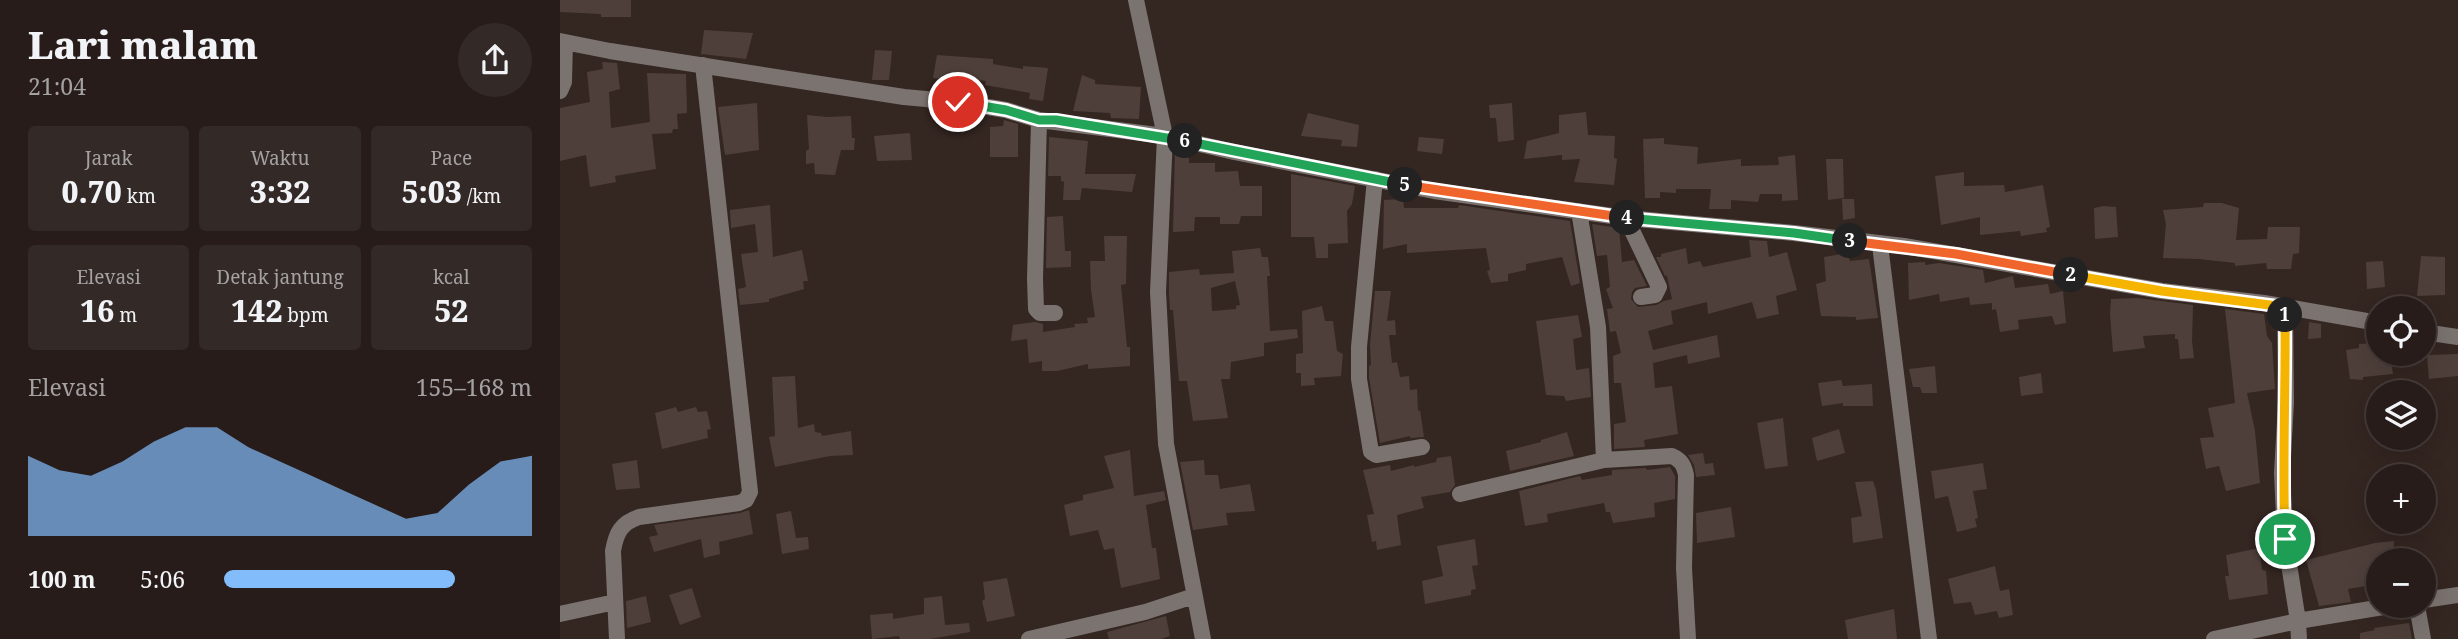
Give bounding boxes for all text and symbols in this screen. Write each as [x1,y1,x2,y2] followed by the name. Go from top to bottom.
[28,18,258,70] text: Lari malam
[458,23,532,97] button: share
[28,70,86,102] text: 21:04
[928,72,988,132] pin
[939,83,977,121] icon: check
[1168,124,1202,158] pin: 6
[1179,127,1190,153] text: 6
[85,145,133,171] text: Jarak
[250,145,310,171] text: Waktu
[430,145,472,171] text: Pace
[1388,168,1422,202] pin: 5
[61,171,122,212] text: 0.70
[250,171,310,212] text: 3:32
[401,171,462,212] text: 5:03
[1399,171,1410,197] text: 5
[122,183,156,209] text: km
[462,183,501,209] text: /km
[1610,200,1644,235] pin: 4
[1621,204,1632,230] text: 4
[1832,224,1868,258] pin: 3
[1844,227,1855,253] text: 3
[2054,258,2088,292] pin: 2
[2065,261,2076,287] text: 2
[77,264,141,290] text: Elevasi
[216,264,344,290] text: Detak jantung
[433,264,470,290] text: kcal
[80,290,114,331] text: 16
[231,290,282,331] text: 142
[434,290,468,331] text: 52
[2366,296,2436,618] map controls
[2366,296,2436,366] button: locate
[2268,298,2302,332] pin: 1
[2279,301,2290,327] text: 1
[114,302,137,328] text: m
[282,302,329,328] text: bpm
[28,371,106,403] text: Elevasi
[416,371,532,403] text: 155–168 m
[2366,380,2436,450] button: layers
[2366,464,2436,534] button: +
[2255,509,2315,569] pin
[2266,520,2304,558] icon: arrive
[2366,548,2436,618] button: −
[28,563,96,595] text: 100 m
[140,563,185,595] text: 5:06

